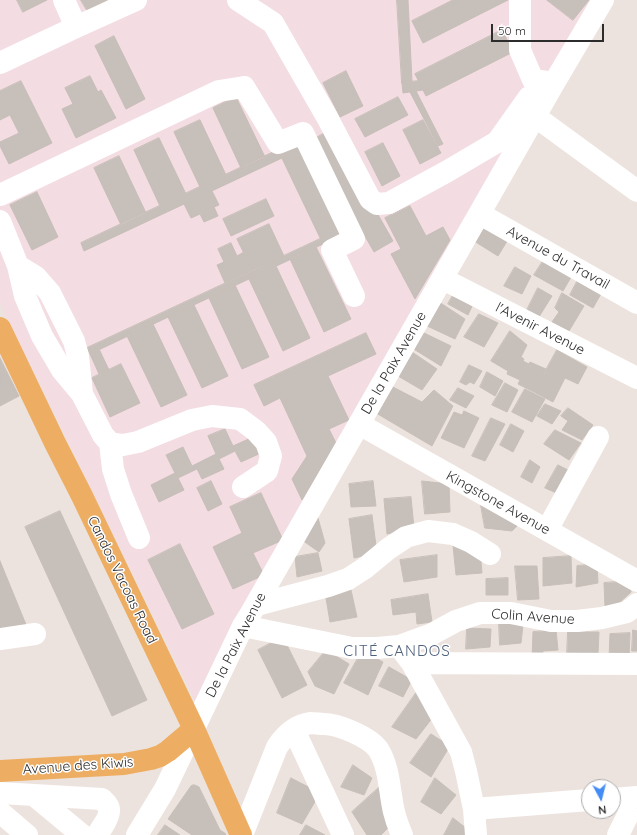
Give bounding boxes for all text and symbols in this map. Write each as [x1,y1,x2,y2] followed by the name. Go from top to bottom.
[493,16,606,42] scale bar
[498,23,526,38] text: 50 m
[503,223,613,293] street label: Avenue du Travail
[493,299,587,359] street label: l'Avenir Avenue
[358,309,430,417] street label: De la Paix Avenue
[443,467,553,539] street label: Kingstone Avenue
[84,513,160,647] street label: Candos Vacoas Road
[202,590,270,700] street label: De la Paix Avenue
[491,606,575,628] street label: Colin Avenue
[343,642,451,660] district label: CITÉ CANDOS
[22,754,134,778] street label: Avenue des Kiwis
[581,779,621,819] north arrow
[597,802,607,817] text: N

